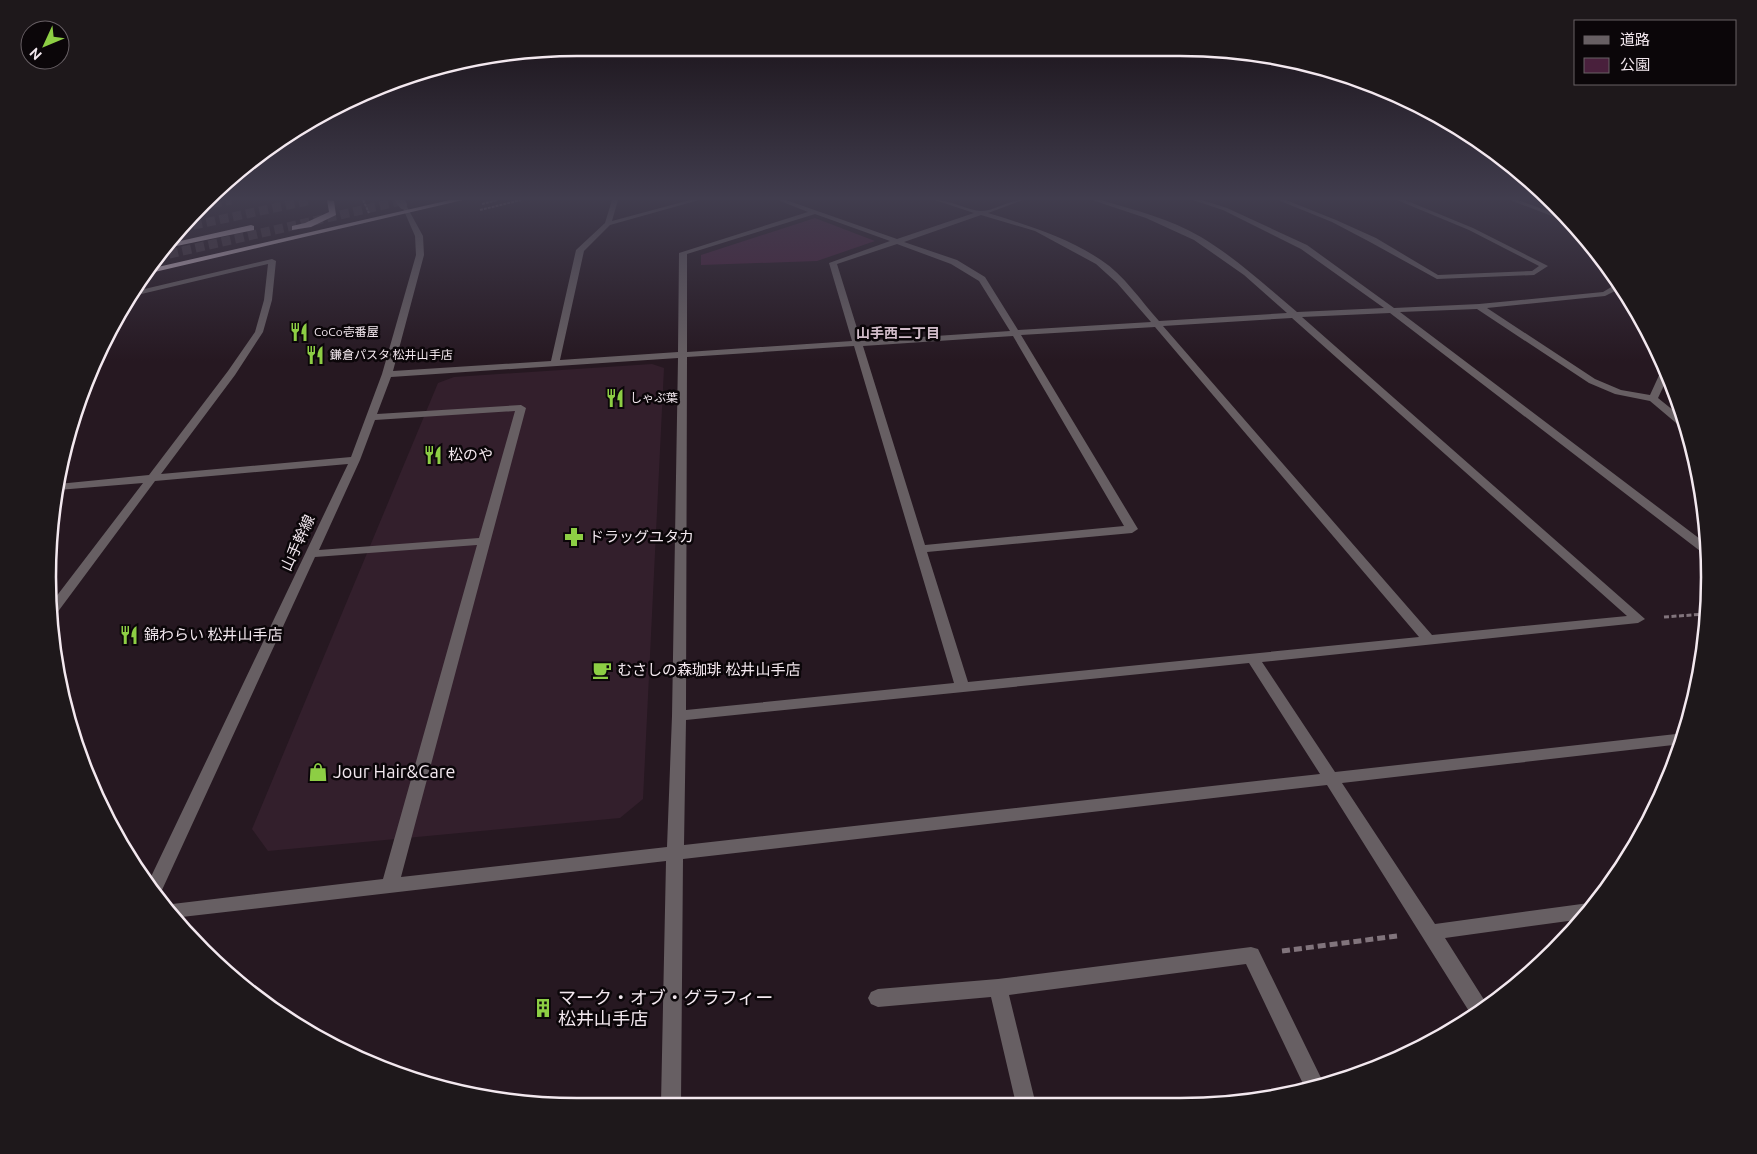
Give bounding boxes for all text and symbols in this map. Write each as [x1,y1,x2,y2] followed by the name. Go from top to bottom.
[20,20,70,70] north arrow
[1574,20,1737,85] legend
[1620,31,1650,48] text: 道路
[26,45,45,63] text: N
[1620,56,1650,73] text: 公園
[288,321,310,343] restaurant icon: CoCo壱番屋
[314,325,379,338] place label: CoCo壱番屋
[856,325,940,341] district label: 山手西二丁目
[304,344,326,366] restaurant icon: 鎌倉パスタ 松井山手店
[330,348,453,361] place label: 鎌倉パスタ 松井山手店
[604,387,626,409] restaurant icon: しゃぶ葉
[630,391,678,404] place label: しゃぶ葉
[422,444,444,466] restaurant icon: 松のや
[448,446,493,463] place label: 松のや
[277,512,318,574] street label: 山手幹線
[563,526,585,548] pharmacy icon: ドラッグユタカ
[589,528,694,545] place label: ドラッグユタカ
[118,624,140,646] restaurant icon: 錦わらい 松井山手店
[144,626,282,643] place label: 錦わらい 松井山手店
[591,659,613,681] cafe icon: むさしの森珈琲 松井山手店
[617,661,800,678] place label: むさしの森珈琲 松井山手店
[307,761,329,783] shop icon: Jour Hair&Care
[333,761,455,781] place label: Jour Hair&Care
[558,987,773,1028] place label: マーク・オブ・グラフィー 松井山手店
[532,997,554,1019] building icon: マーク・オブ・グラフィー 松井山手店

